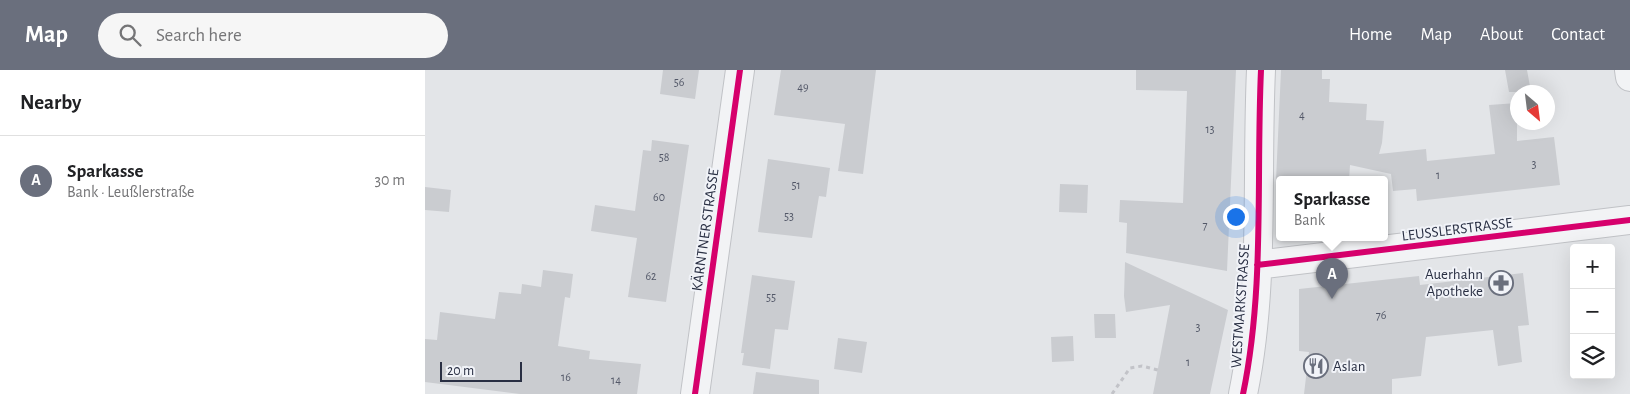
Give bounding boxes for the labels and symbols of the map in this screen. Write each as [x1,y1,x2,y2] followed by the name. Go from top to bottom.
[674,76,685,88] house number: 56
[797,81,809,93] house number: 49
[1510,85,1555,130] north arrow
[1299,109,1305,121] house number: 4
[1205,123,1215,135] house number: 13
[659,151,670,163] house number: 58
[1532,158,1537,170] house number: 3
[688,168,722,292] street label: KÄRNTNER STRASSE
[1436,169,1440,181] house number: 1
[791,179,801,191] house number: 51
[653,191,665,203] house number: 60
[1223,204,1249,230] your location
[784,210,794,222] house number: 53
[1401,215,1513,244] street label: LEUSSLERSTRASSE
[1202,219,1208,231] house number: 7
[1229,243,1252,369] street label: WESTMARKSTRASSE
[1316,258,1348,299] pin: A
[1425,267,1483,299] place label: Auerhahn Apotheke
[645,270,657,282] house number: 62
[1488,270,1514,296] pharmacy icon: Auerhahn Apotheke
[766,291,776,303] house number: 55
[1376,309,1387,321] house number: 76
[1196,321,1201,333] house number: 3
[1303,353,1329,379] restaurant icon: Aslan
[1186,356,1190,368] house number: 1
[440,359,523,382] scale bar
[1333,359,1365,374] place label: Aslan
[561,371,571,383] house number: 16
[611,374,621,386] house number: 14

